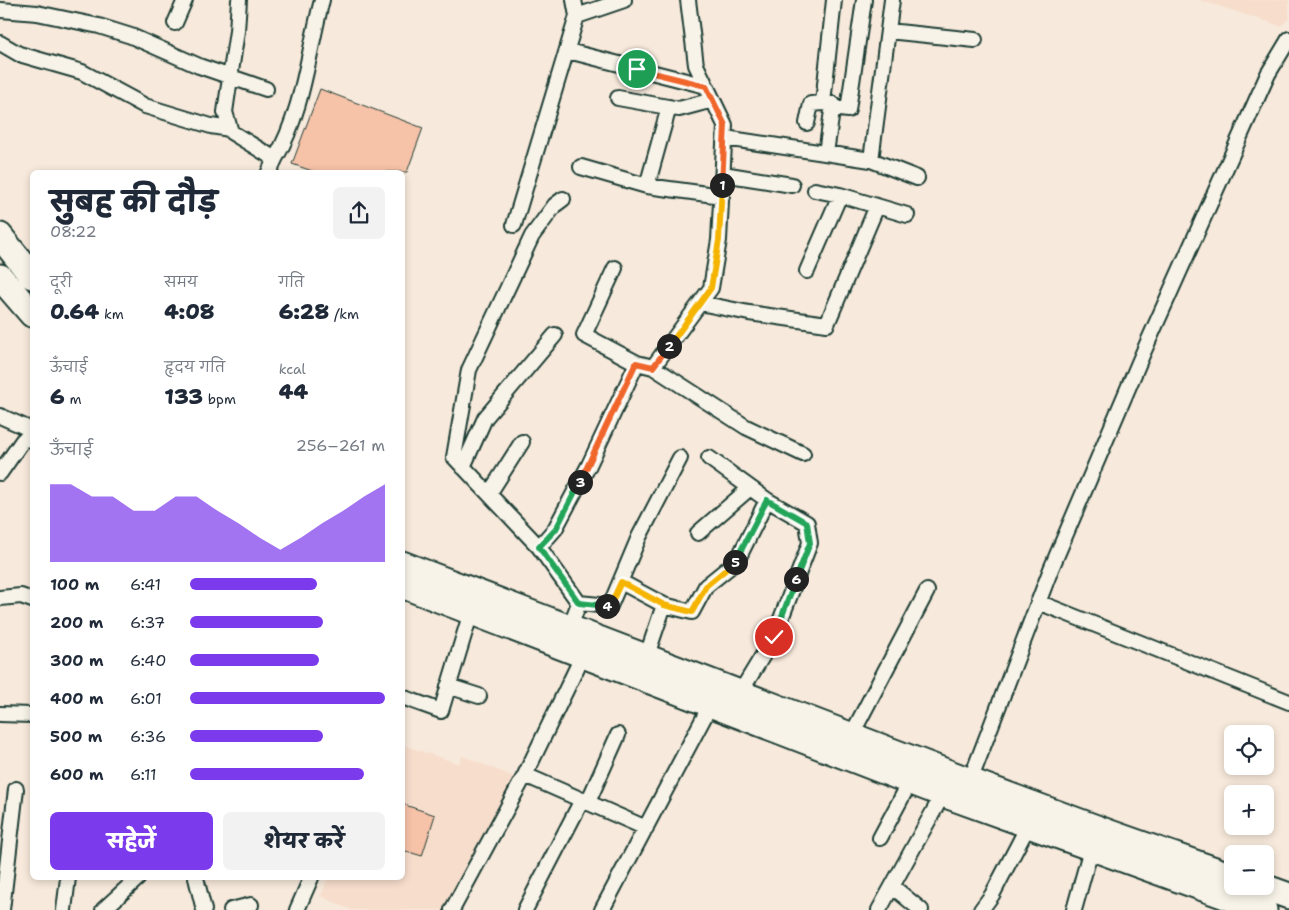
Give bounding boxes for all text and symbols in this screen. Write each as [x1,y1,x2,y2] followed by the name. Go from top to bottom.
[616,48,658,90] pin
[623,55,651,83] icon: arrive
[710,172,734,198] pin: 1
[719,176,726,194] text: 1
[50,183,217,221] text: सुबह की दौड़
[333,187,385,239] button: share
[50,221,97,242] text: 08:22
[50,273,72,291] text: दूरी
[164,273,198,291] text: समय
[279,273,304,291] text: गति
[50,298,99,326] text: 0.64
[164,298,215,326] text: 4:08
[279,298,329,326] text: 6:28
[99,305,124,323] text: km
[329,305,359,323] text: /km
[656,334,682,358] pin: 2
[665,337,674,355] text: 2
[50,358,88,376] text: ऊँचाई
[164,358,225,376] text: हृदय गति
[279,360,306,378] text: kcal
[279,378,308,406] text: 44
[50,383,65,411] text: 6
[164,383,203,411] text: 133
[65,390,82,408] text: m
[203,390,236,408] text: bpm
[296,435,385,456] text: 256–261 m
[50,439,93,460] text: ऊँचाई
[568,470,592,494] pin: 3
[576,473,585,491] text: 3
[722,550,748,574] pin: 5
[731,553,740,571] text: 5
[784,566,808,592] pin: 6
[792,570,801,588] text: 6
[50,574,99,595] text: 100 m
[130,574,161,595] text: 6:41
[594,594,620,618] pin: 4
[603,597,612,615] text: 4
[50,612,103,633] text: 200 m
[130,612,165,633] text: 6:37
[753,616,795,658] pin
[760,623,788,651] icon: check
[50,650,104,671] text: 300 m
[130,650,166,671] text: 6:40
[50,688,104,709] text: 400 m
[130,688,162,709] text: 6:01
[1224,725,1274,895] map controls
[1224,725,1274,775] button: locate
[50,726,102,747] text: 500 m
[130,726,166,747] text: 6:36
[50,764,104,785] text: 600 m
[130,764,157,785] text: 6:11
[1224,785,1274,835] button: +
[50,812,213,870] button: सहेजें
[223,812,385,870] button: शेयर करें
[1224,845,1274,895] button: −

